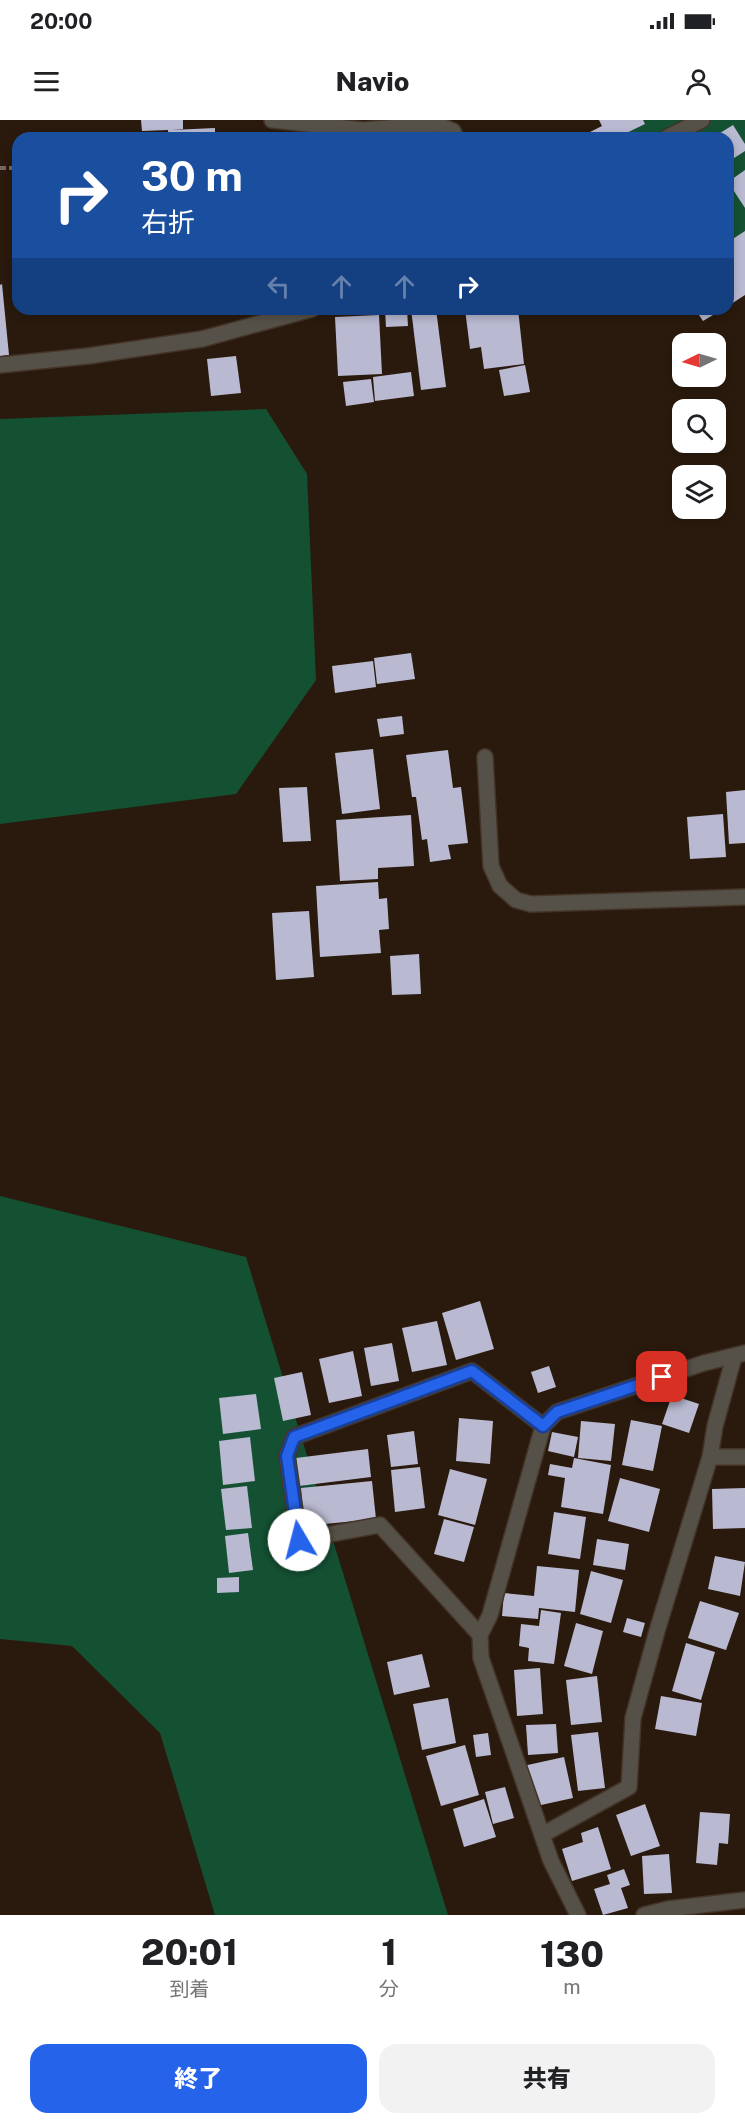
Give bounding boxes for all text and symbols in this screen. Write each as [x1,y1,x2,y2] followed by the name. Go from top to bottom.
[30,8,92,34] text: 20:00
[30,65,63,98] icon: menu
[336,65,409,97] text: Navio
[682,65,715,98] icon: person
[141,151,243,200] text: 30 m
[42,156,120,234] icon: right
[141,206,195,238] text: 右折
[262,270,295,303] icon: left
[325,270,358,303] icon: ahead
[388,270,421,303] icon: ahead
[451,270,484,303] icon: right
[672,333,726,387] north arrow
[672,333,726,519] map controls
[672,399,726,453] button: search
[672,465,726,519] button: layers
[636,1351,687,1402] pin
[645,1360,678,1393] icon: arrive
[267,1508,331,1572] position arrow
[141,1931,238,1973] text: 20:01
[381,1931,397,1973] text: 1
[540,1933,604,1975] text: 130
[563,1975,581,1999] text: m
[170,1977,210,2001] text: 到着
[379,1977,399,2001] text: 分
[30,2044,367,2113] button: 終了
[379,2044,715,2113] button: 共有

